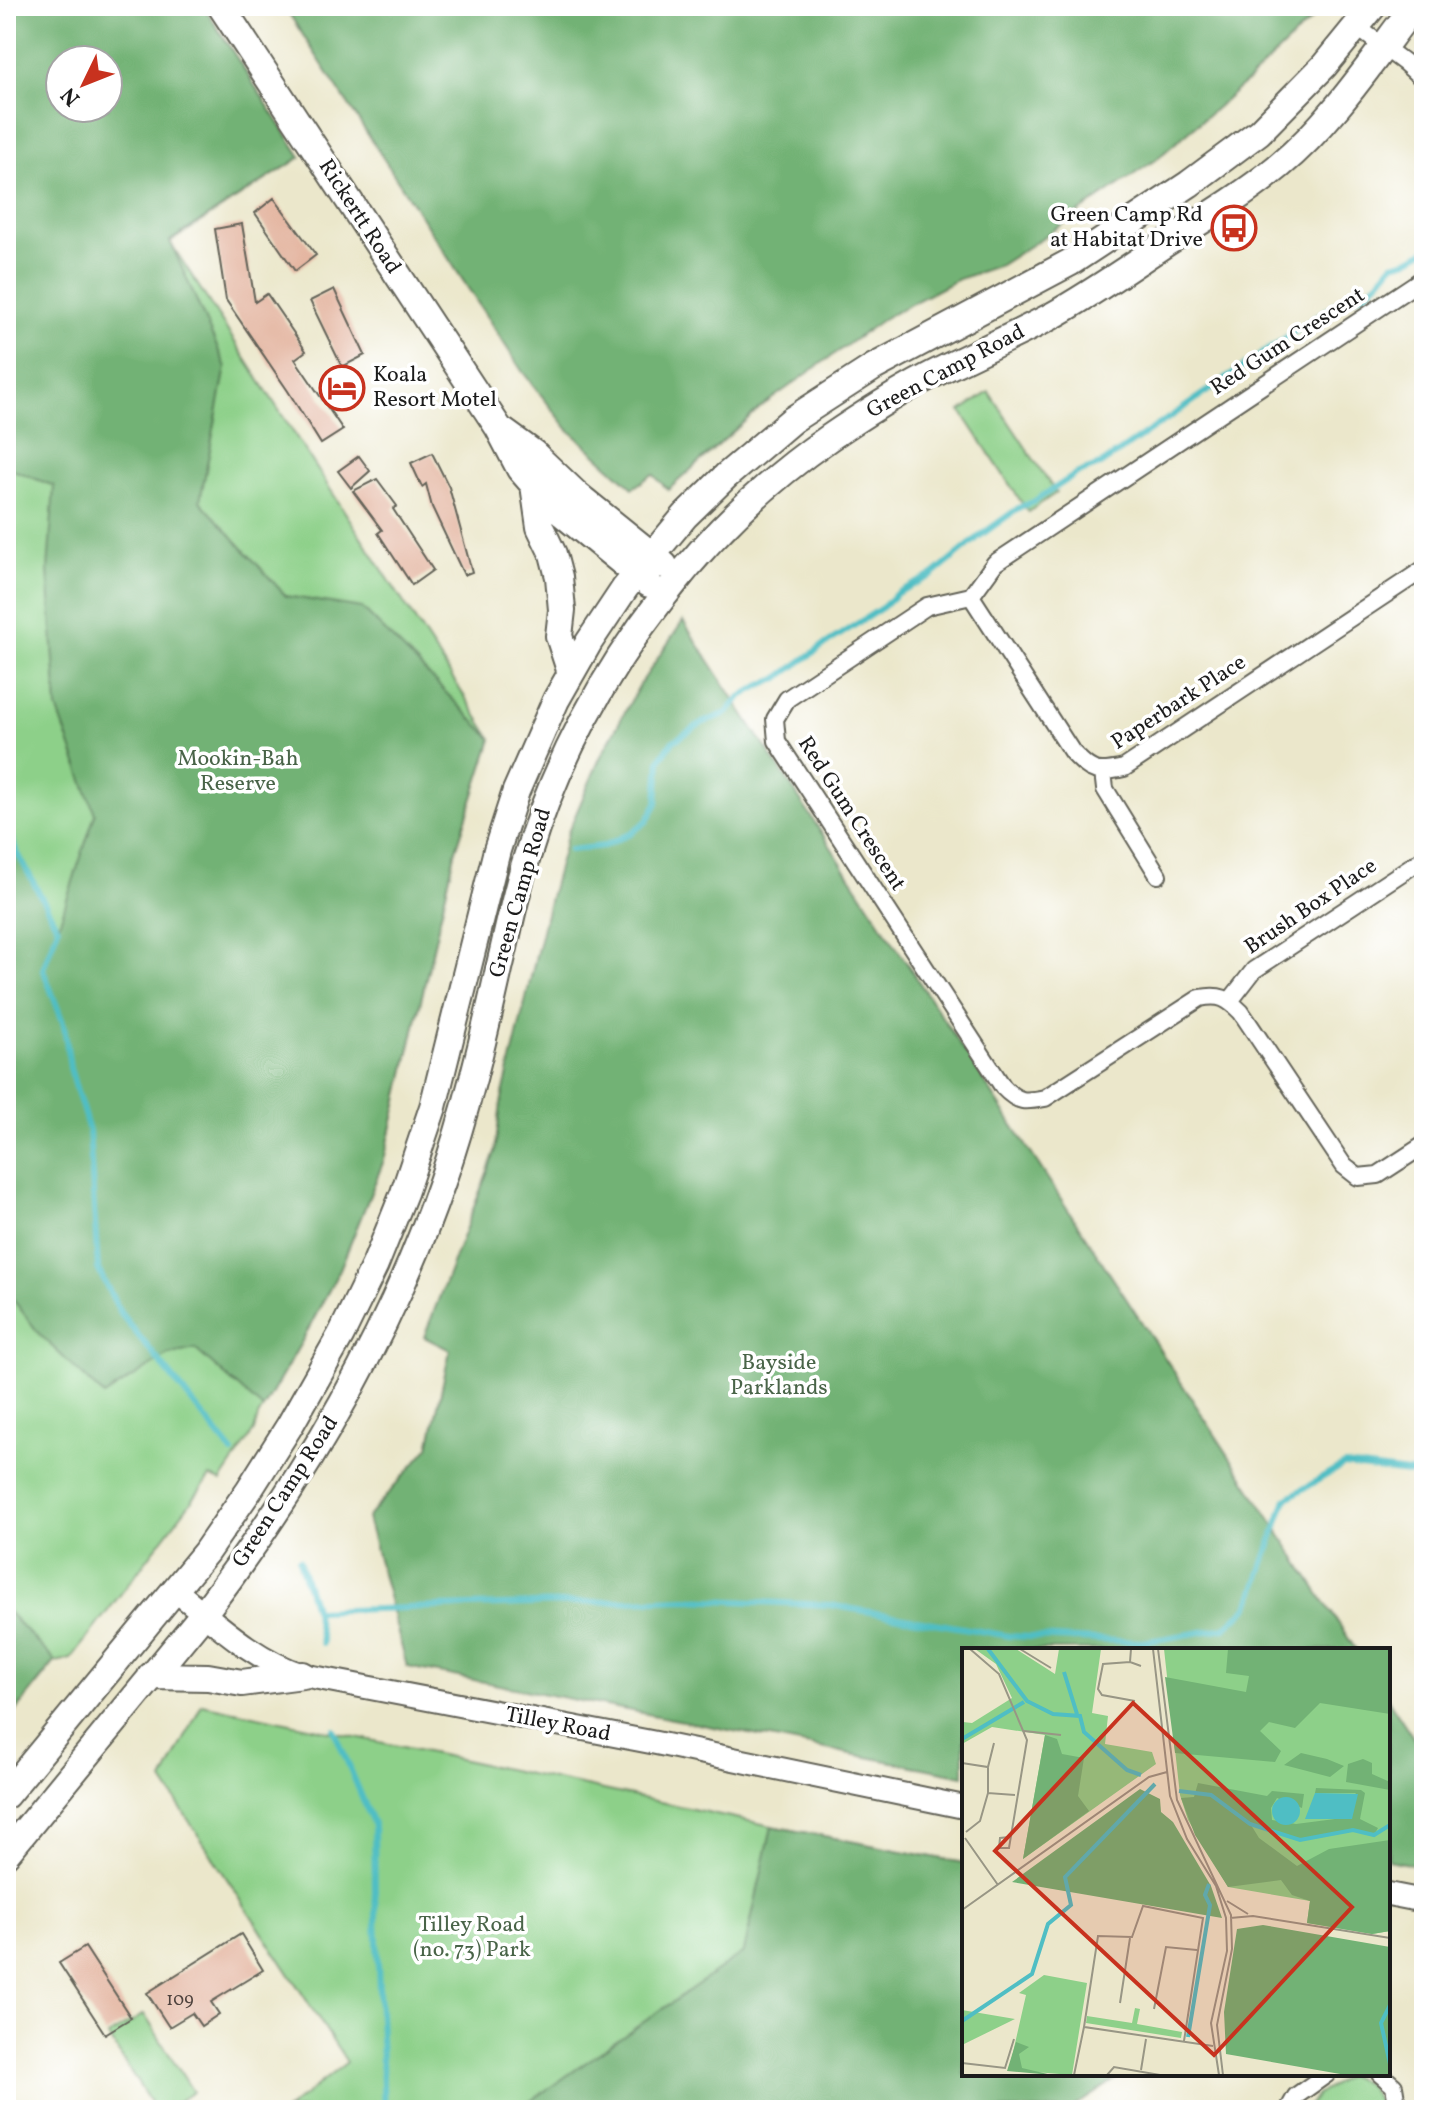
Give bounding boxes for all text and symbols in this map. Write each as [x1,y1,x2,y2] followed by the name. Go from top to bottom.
[44,44,124,124] north arrow
[54,80,88,112] text: N
[310,153,408,281] street label: Rickertt Road
[1050,200,1203,256] place label: Green Camp Rd at Habitat Drive
[1210,204,1258,252] bus stop icon: Green Camp Rd at Habitat Drive
[1205,280,1372,404] street label: Red Gum Crescent
[861,317,1031,427] street label: Green Camp Road
[373,360,497,416] place label: Koala Resort Motel
[318,364,366,412] hotel icon: Koala Resort Motel
[1105,648,1253,758] street label: Paperbark Place
[789,731,913,898] street label: Red Gum Crescent
[177,744,299,800] park label: Mookin-Bah Reserve
[482,805,560,981] street label: Green Camp Road
[1239,851,1383,963] street label: Brush Box Place
[730,1348,828,1404] park label: Bayside Parklands
[225,1410,347,1574] street label: Green Camp Road
[962,1648,1390,2076] inset map
[502,1700,614,1750] street label: Tilley Road
[413,1910,531,1966] park label: Tilley Road (no. 73) Park
[166,1988,194,2013] house number: 109

